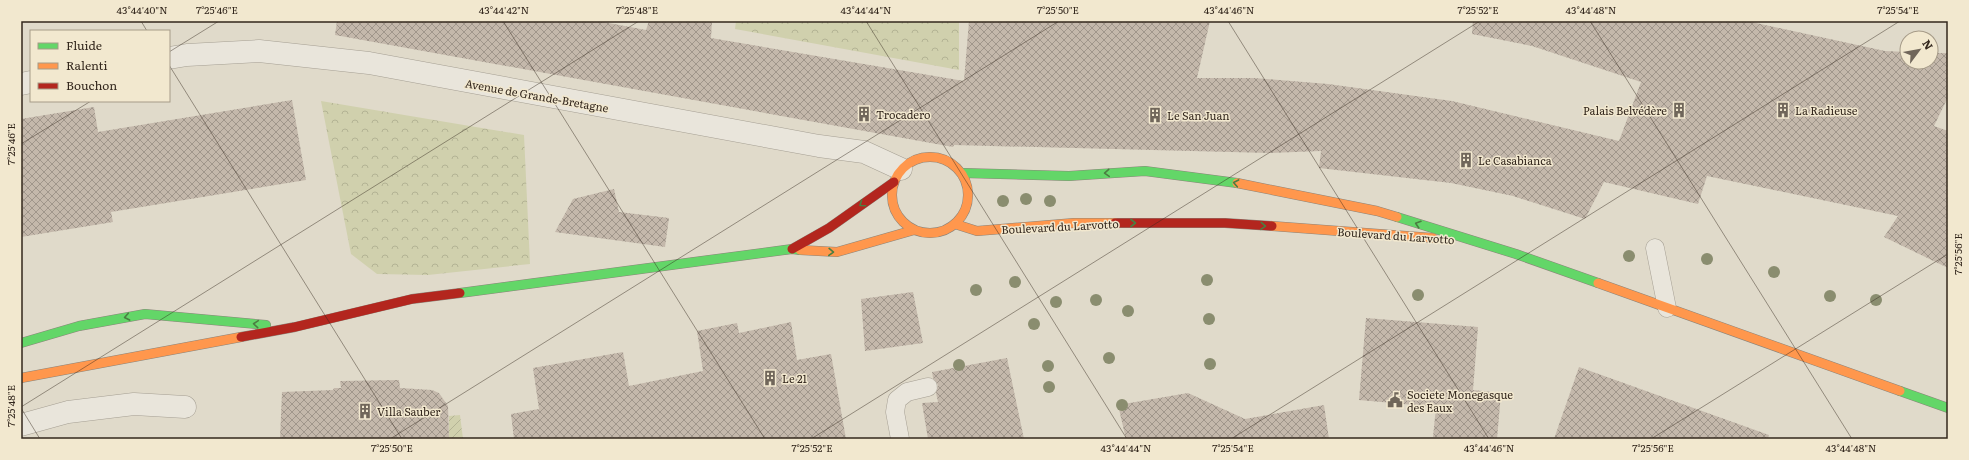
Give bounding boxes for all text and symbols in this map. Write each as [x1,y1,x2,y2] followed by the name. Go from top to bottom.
[116,2,168,17] text: 43°44'40"N
[196,2,238,17] text: 7°25'46"E
[479,2,529,17] text: 43°44'42"N
[616,2,658,17] text: 7°25'48"E
[841,2,891,17] text: 43°44'44"N
[1037,2,1079,17] text: 7°25'50"E
[1204,2,1254,17] text: 43°44'46"N
[1457,2,1499,17] text: 7°25'52"E
[1566,2,1616,17] text: 43°44'48"N
[1877,2,1919,17] text: 7°25'54"E
[30,30,170,102] legend
[1899,30,1939,70] north arrow
[66,36,102,54] text: Fluide
[1919,36,1938,52] text: N
[66,56,107,74] text: Ralenti
[464,75,610,116] street label: Avenue de Grande-Bretagne
[66,76,117,94] text: Bouchon
[1670,101,1688,119] building icon: Palais Belvédère
[1774,101,1792,119] building icon: La Radieuse
[1583,102,1667,118] place label: Palais Belvédère
[1795,102,1858,118] place label: La Radieuse
[855,105,873,123] building icon: Trocadero
[876,106,931,122] place label: Trocadero
[1146,106,1164,124] building icon: Le San Juan
[1167,107,1230,123] place label: Le San Juan
[3,123,18,165] text: 7°25'46"E
[1457,151,1475,169] building icon: Le Casabianca
[1478,152,1552,168] place label: Le Casabianca
[1104,169,1110,178] one-way arrow
[1233,179,1240,188] one-way arrow
[859,199,866,206] one-way arrow
[1001,215,1119,237] street label: Boulevard du Larvotto
[1130,219,1136,227] one-way arrow
[1414,220,1421,229] one-way arrow
[1260,221,1266,230] one-way arrow
[1337,223,1455,247] street label: Boulevard du Larvotto
[1950,233,1965,275] text: 7°25'56"E
[828,247,834,256] one-way arrow
[124,312,130,321] one-way arrow
[253,320,259,329] one-way arrow
[761,369,779,387] building icon: Le 21
[782,370,807,386] place label: Le 21
[3,385,18,427] text: 7°25'48"E
[1407,386,1513,415] place label: Societe Monegasque des Eaux
[1386,391,1404,409] public building icon: Societe Monegasque des Eaux
[356,402,374,420] building icon: Villa Sauber
[377,403,441,419] place label: Villa Sauber
[371,440,413,455] text: 7°25'50"E
[791,440,833,455] text: 7°25'52"E
[1101,440,1151,455] text: 43°44'44"N
[1212,440,1254,455] text: 7°25'54"E
[1464,440,1514,455] text: 43°44'46"N
[1632,440,1674,455] text: 7°25'56"E
[1826,440,1876,455] text: 43°44'48"N

